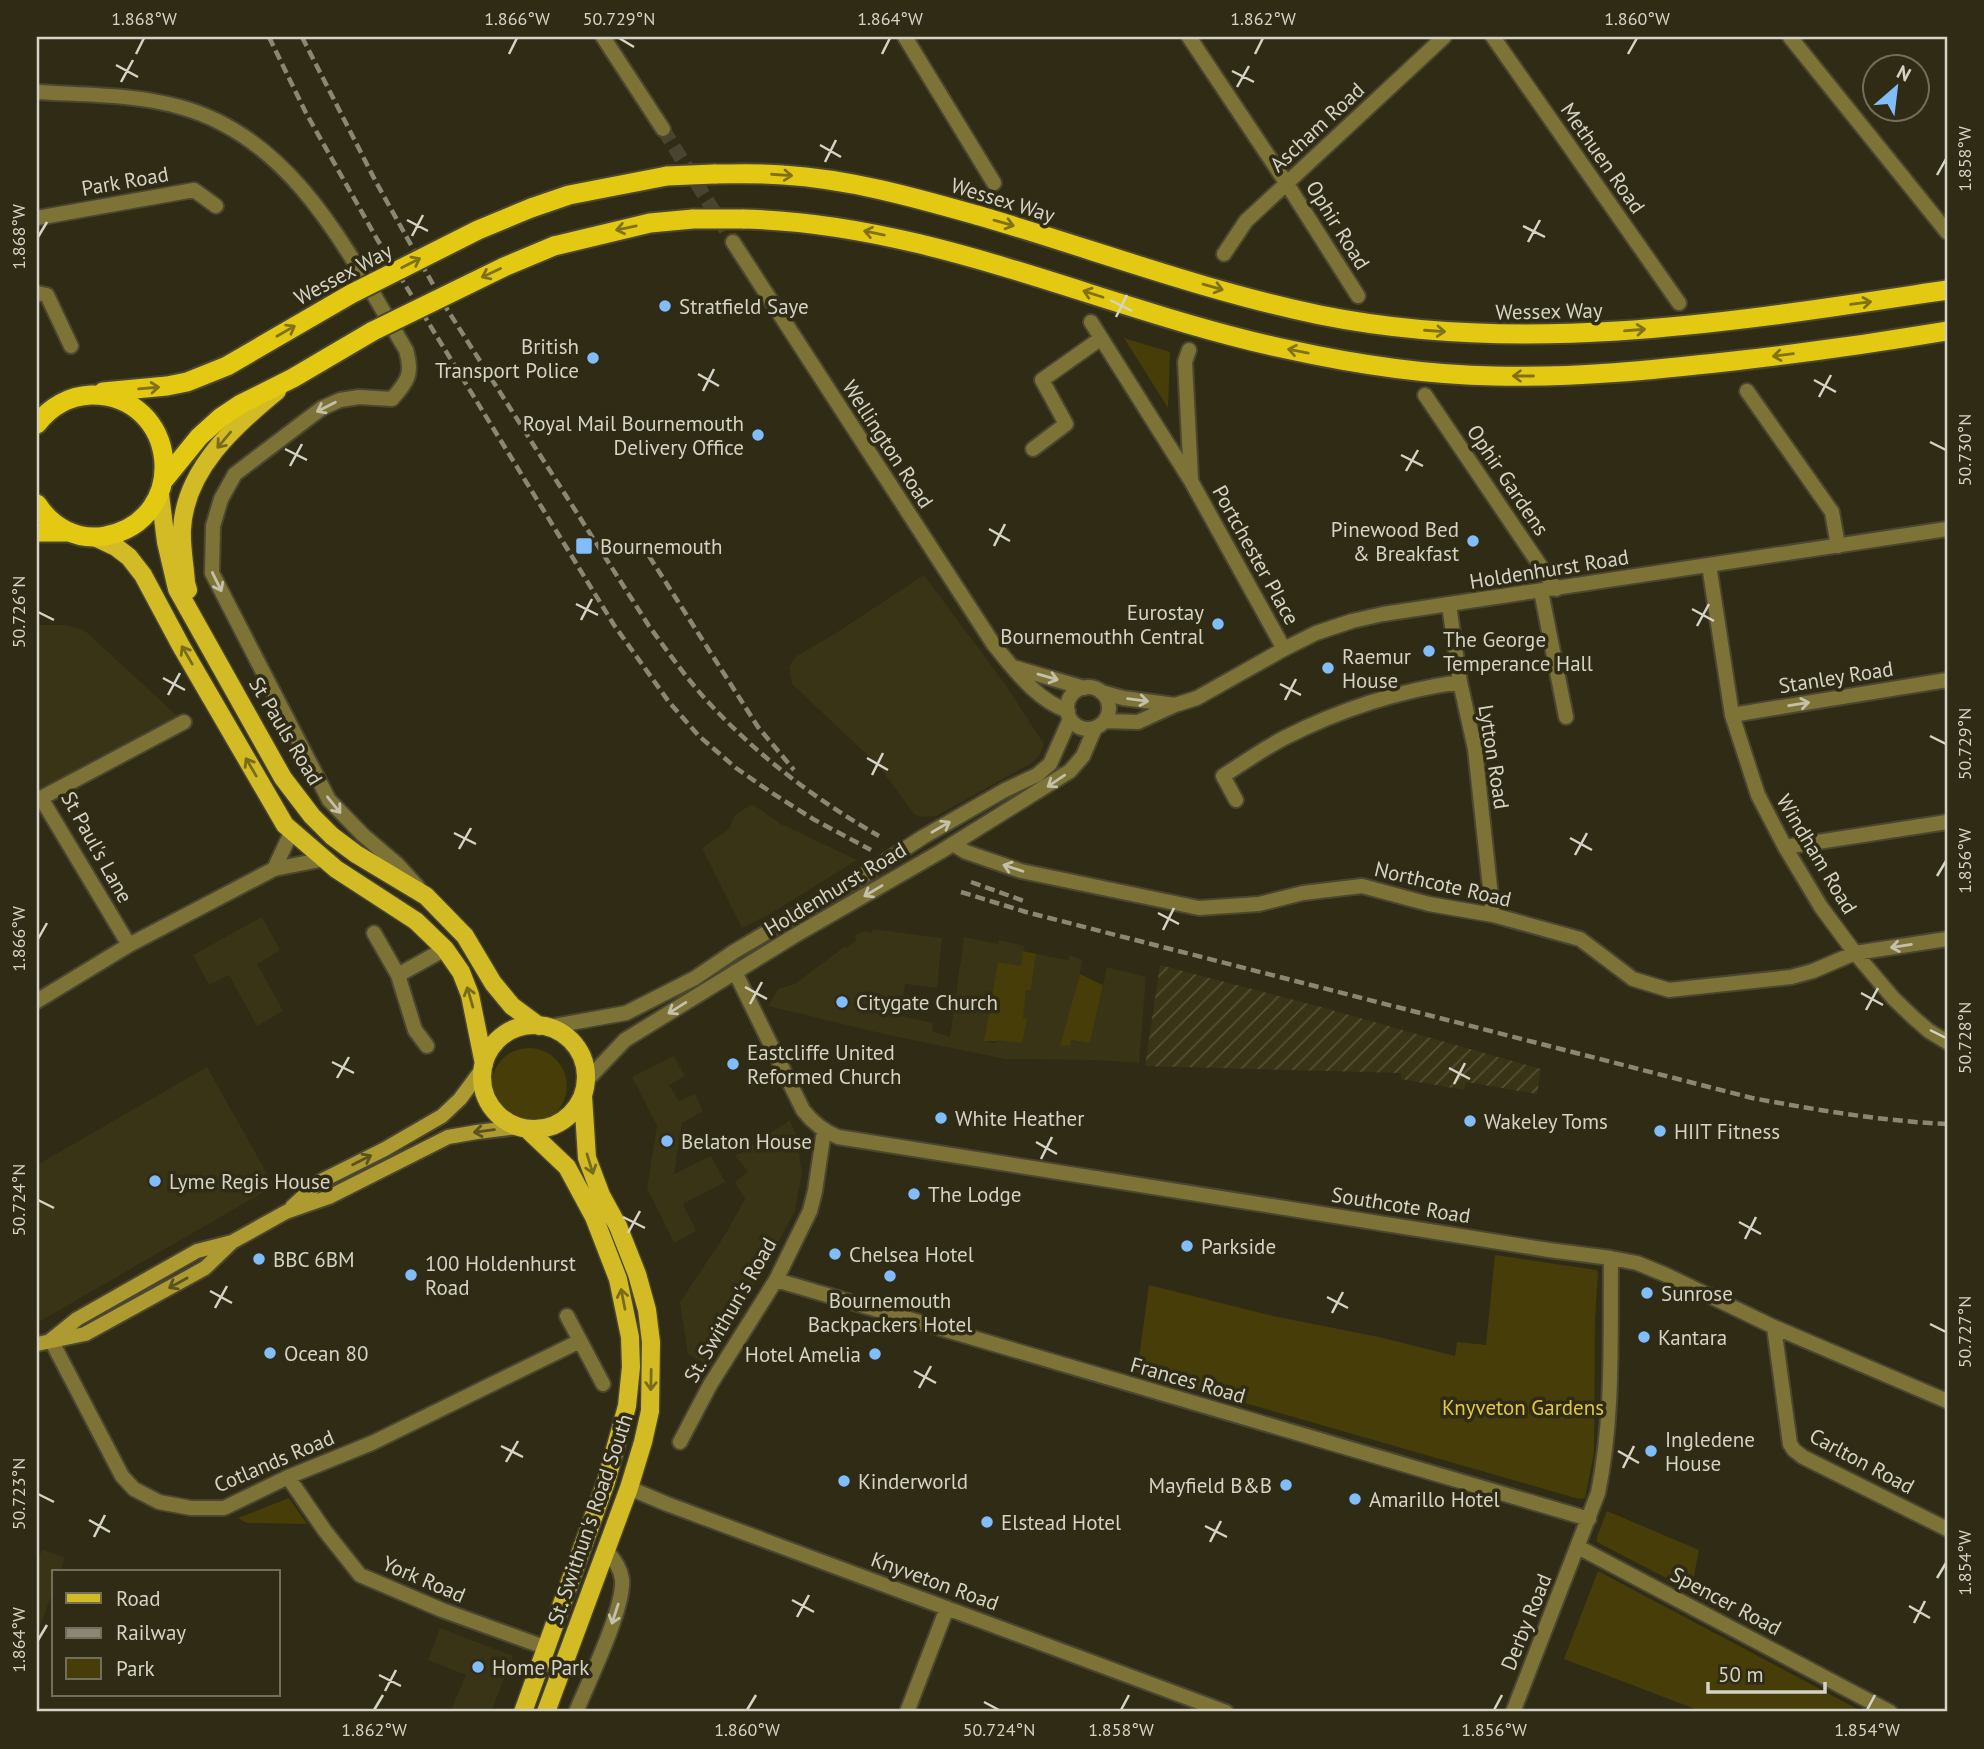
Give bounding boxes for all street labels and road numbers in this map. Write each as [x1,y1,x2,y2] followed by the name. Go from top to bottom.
[1264,76,1370,178] street label: Ascham Road
[1555,97,1651,219] street label: Methuen Road
[79,160,171,202] street label: Park Road
[948,171,1058,229] street label: Wessex Way
[1300,175,1376,275] street label: Ophir Road
[289,237,397,311] street label: Wessex Way
[1495,297,1603,325] street label: Wessex Way
[837,375,939,513] street label: Wellington Road
[1461,419,1555,541] street label: Ophir Gardens
[1206,480,1306,630] street label: Portchester Place
[1467,543,1631,595] street label: Holdenhurst Road
[1777,655,1895,699] street label: Stanley Road
[243,672,329,790] street label: St Pauls Road
[1472,703,1516,811] street label: Lytton Road
[55,786,139,908] street label: St Paul's Lane
[1771,789,1863,919] street label: Windham Road
[759,836,911,942] street label: Holdenhurst Road
[1372,855,1514,913] street label: Northcote Road
[1330,1181,1472,1229] street label: Southcote Road
[678,1233,782,1387] street label: St. Swithun's Road
[1127,1351,1249,1409] street label: Frances Road
[541,1410,639,1628] street label: St. Swithun's Road South
[1805,1422,1919,1500] street label: Carlton Road
[210,1424,338,1498] street label: Cotlands Road
[867,1545,1003,1617] street label: Knyveton Road
[378,1549,470,1609] street label: York Road
[1666,1561,1786,1641] street label: Spencer Road
[1494,1570,1558,1674] street label: Derby Road

